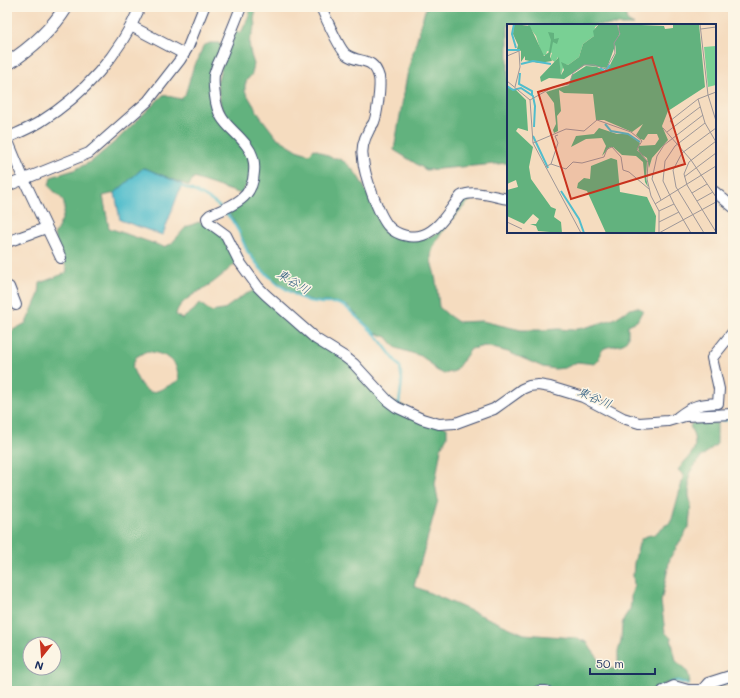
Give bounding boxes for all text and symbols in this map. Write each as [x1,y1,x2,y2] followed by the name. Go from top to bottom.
[507,24,716,233] inset map
[274,265,314,297] water label: 東谷川
[575,383,615,411] water label: 東谷川
[22,636,62,676] north arrow
[590,650,655,676] scale bar
[596,655,624,671] text: 50 m
[33,658,45,674] text: N

